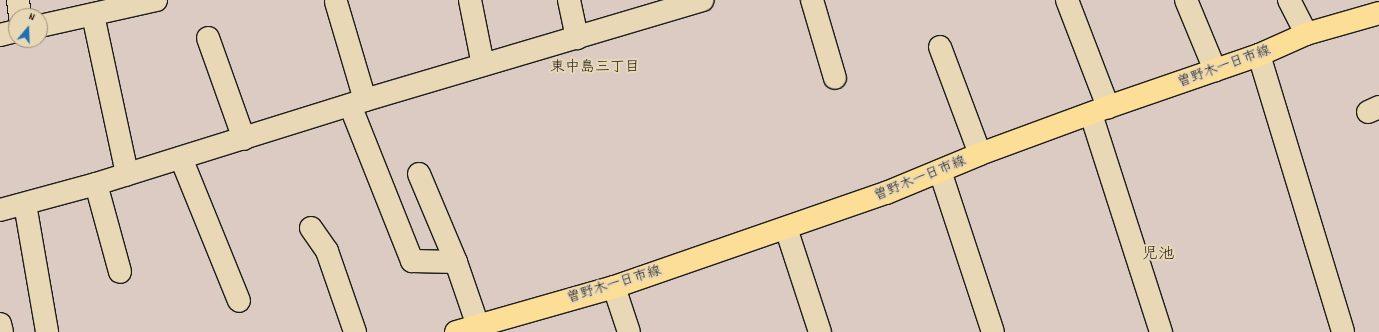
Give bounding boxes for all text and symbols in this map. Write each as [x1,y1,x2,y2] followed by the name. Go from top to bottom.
[8,8,48,48] north arrow
[26,9,37,26] text: N
[1175,42,1273,92] street label: 曽野木一日市線
[550,60,640,78] district label: 東中島三丁目
[871,153,969,205] street label: 曽野木一日市線
[1142,245,1174,265] district label: 児池
[565,263,663,307] street label: 曽野木一日市線

